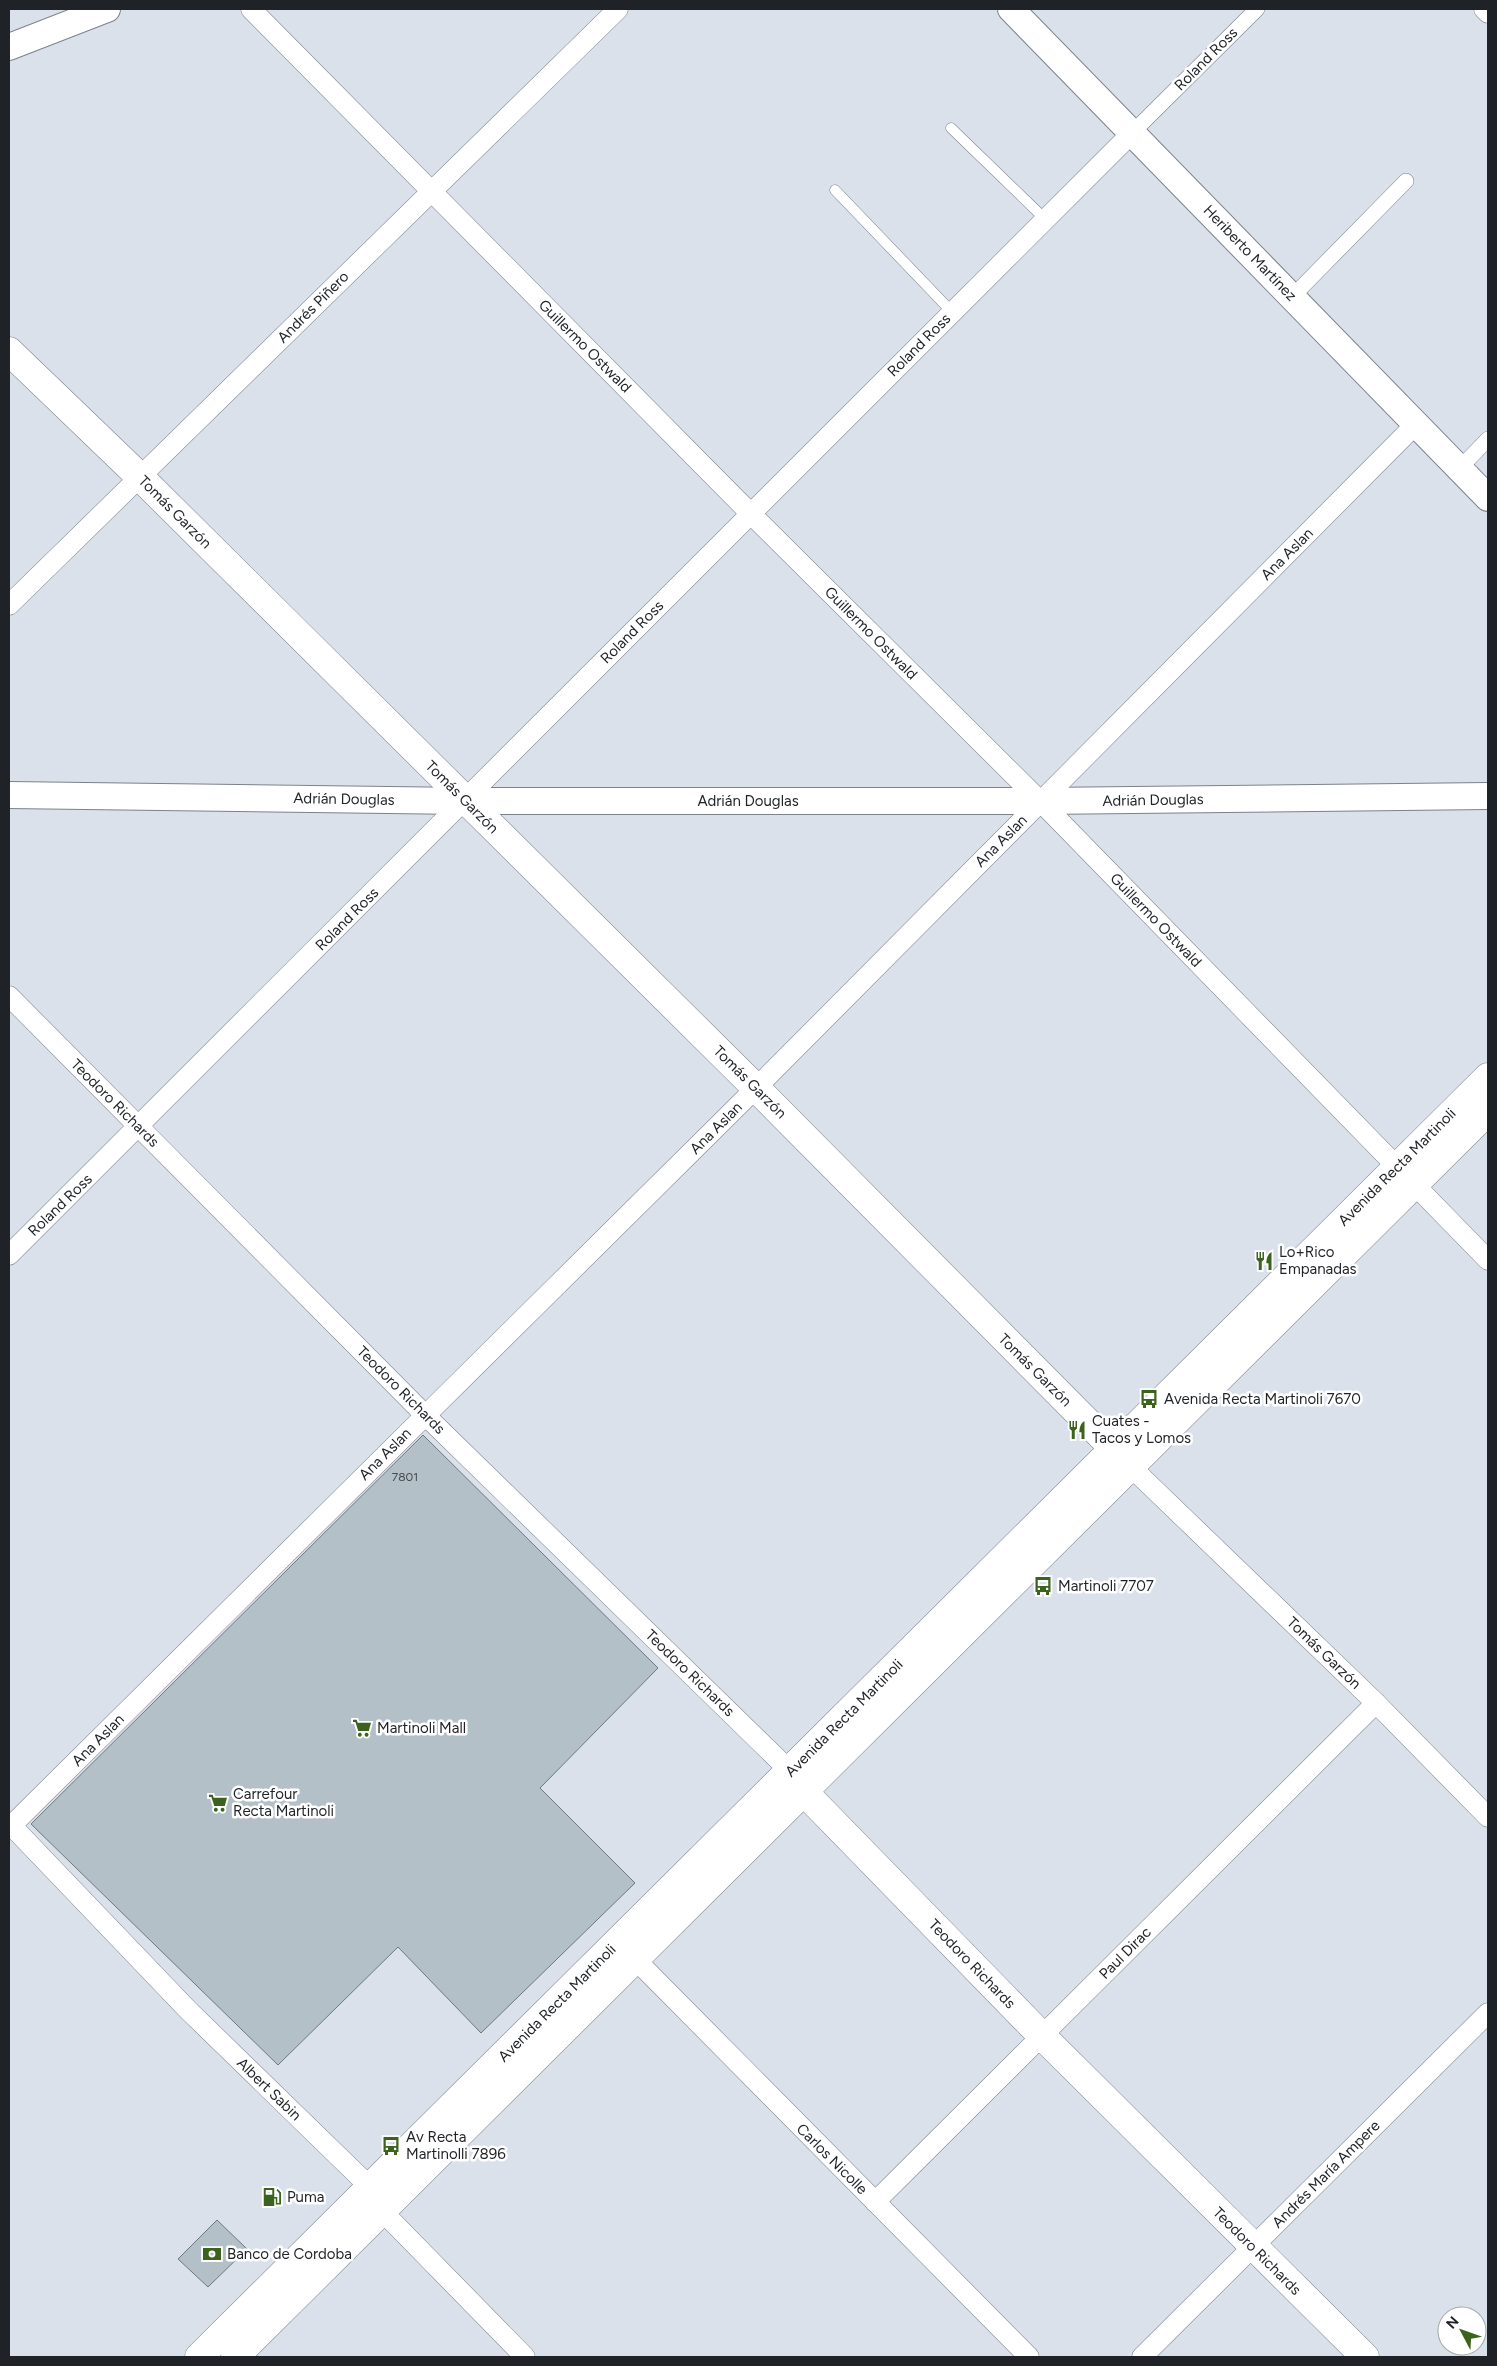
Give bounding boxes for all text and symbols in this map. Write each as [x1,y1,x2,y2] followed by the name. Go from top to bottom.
[1171,24,1241,94] street label: Roland Ross
[1200,201,1300,305] street label: Heriberto Martínez
[273,267,353,347] street label: Andrés Piñero
[535,296,635,396] street label: Guillermo Ostwald
[884,310,954,380] street label: Roland Ross
[135,472,215,552] street label: Tomás Garzón
[1257,524,1317,584] street label: Ana Aslan
[821,583,921,683] street label: Guillermo Ostwald
[597,597,667,667] street label: Roland Ross
[422,757,502,837] street label: Tomás Garzón
[293,789,395,809] street label: Adrián Douglas
[1102,790,1204,810] street label: Adrián Douglas
[697,792,799,810] street label: Adrián Douglas
[971,811,1031,871] street label: Ana Aslan
[1106,869,1206,971] street label: Guillermo Ostwald
[312,884,382,954] street label: Roland Ross
[710,1042,790,1122] street label: Tomás Garzón
[67,1055,163,1151] street label: Teodoro Richards
[686,1098,746,1158] street label: Ana Aslan
[1334,1104,1460,1230] street label: Avenida Recta Martinoli
[24,1170,96,1240] street label: Roland Ross
[1279,1243,1357,1278] place label: Lo+Rico Empanadas
[1253,1250,1275,1272] restaurant icon: Lo+Rico Empanadas
[995,1330,1075,1410] street label: Tomás Garzón
[353,1342,449,1438] street label: Teodoro Richards
[1138,1388,1160,1410] bus stop icon: Avenida Recta Martinoli 7670
[1164,1390,1361,1408] place label: Avenida Recta Martinoli 7670
[1092,1412,1191,1447] place label: Cuates - Tacos y Lomos
[1066,1419,1088,1441] restaurant icon: Cuates - Tacos y Lomos
[355,1424,415,1484] street label: Ana Aslan
[392,1470,418,1484] house number: 7801
[1032,1575,1054,1597] bus stop icon: Martinoli 7707
[1058,1577,1154,1595] place label: Martinoli 7707
[1283,1613,1365,1693] street label: Tomás Garzón
[642,1626,738,1720] street label: Teodoro Richards
[781,1655,907,1781] street label: Avenida Recta Martinoli
[68,1710,128,1770] street label: Ana Aslan
[351,1717,373,1739] supermarket icon: Martinoli Mall
[377,1719,466,1737] place label: Martinoli Mall
[233,1785,334,1820] place label: Carrefour Recta Martinoli
[207,1792,229,1814] supermarket icon: Carrefour Recta Martinoli
[925,1916,1019,2012] street label: Teodoro Richards
[1095,1923,1155,1983] street label: Paul Dirac
[494,1940,620,2066] street label: Avenida Recta Martinoli
[233,2054,305,2124] street label: Albert Sabin
[1268,2116,1384,2232] street label: Andrés María Ampere
[793,2120,871,2198] street label: Carlos Nicolle
[406,2128,506,2163] place label: Av Recta Martinolli 7896
[380,2135,402,2157] bus stop icon: Av Recta Martinolli 7896
[261,2186,283,2208] fuel station icon: Puma
[287,2188,324,2206] place label: Puma
[1209,2203,1305,2299] street label: Teodoro Richards
[201,2243,223,2265] bank icon: Banco de Cordoba
[227,2245,352,2263] place label: Banco de Cordoba
[1437,2306,1487,2356] north arrow
[1443,2313,1463,2332] text: N

